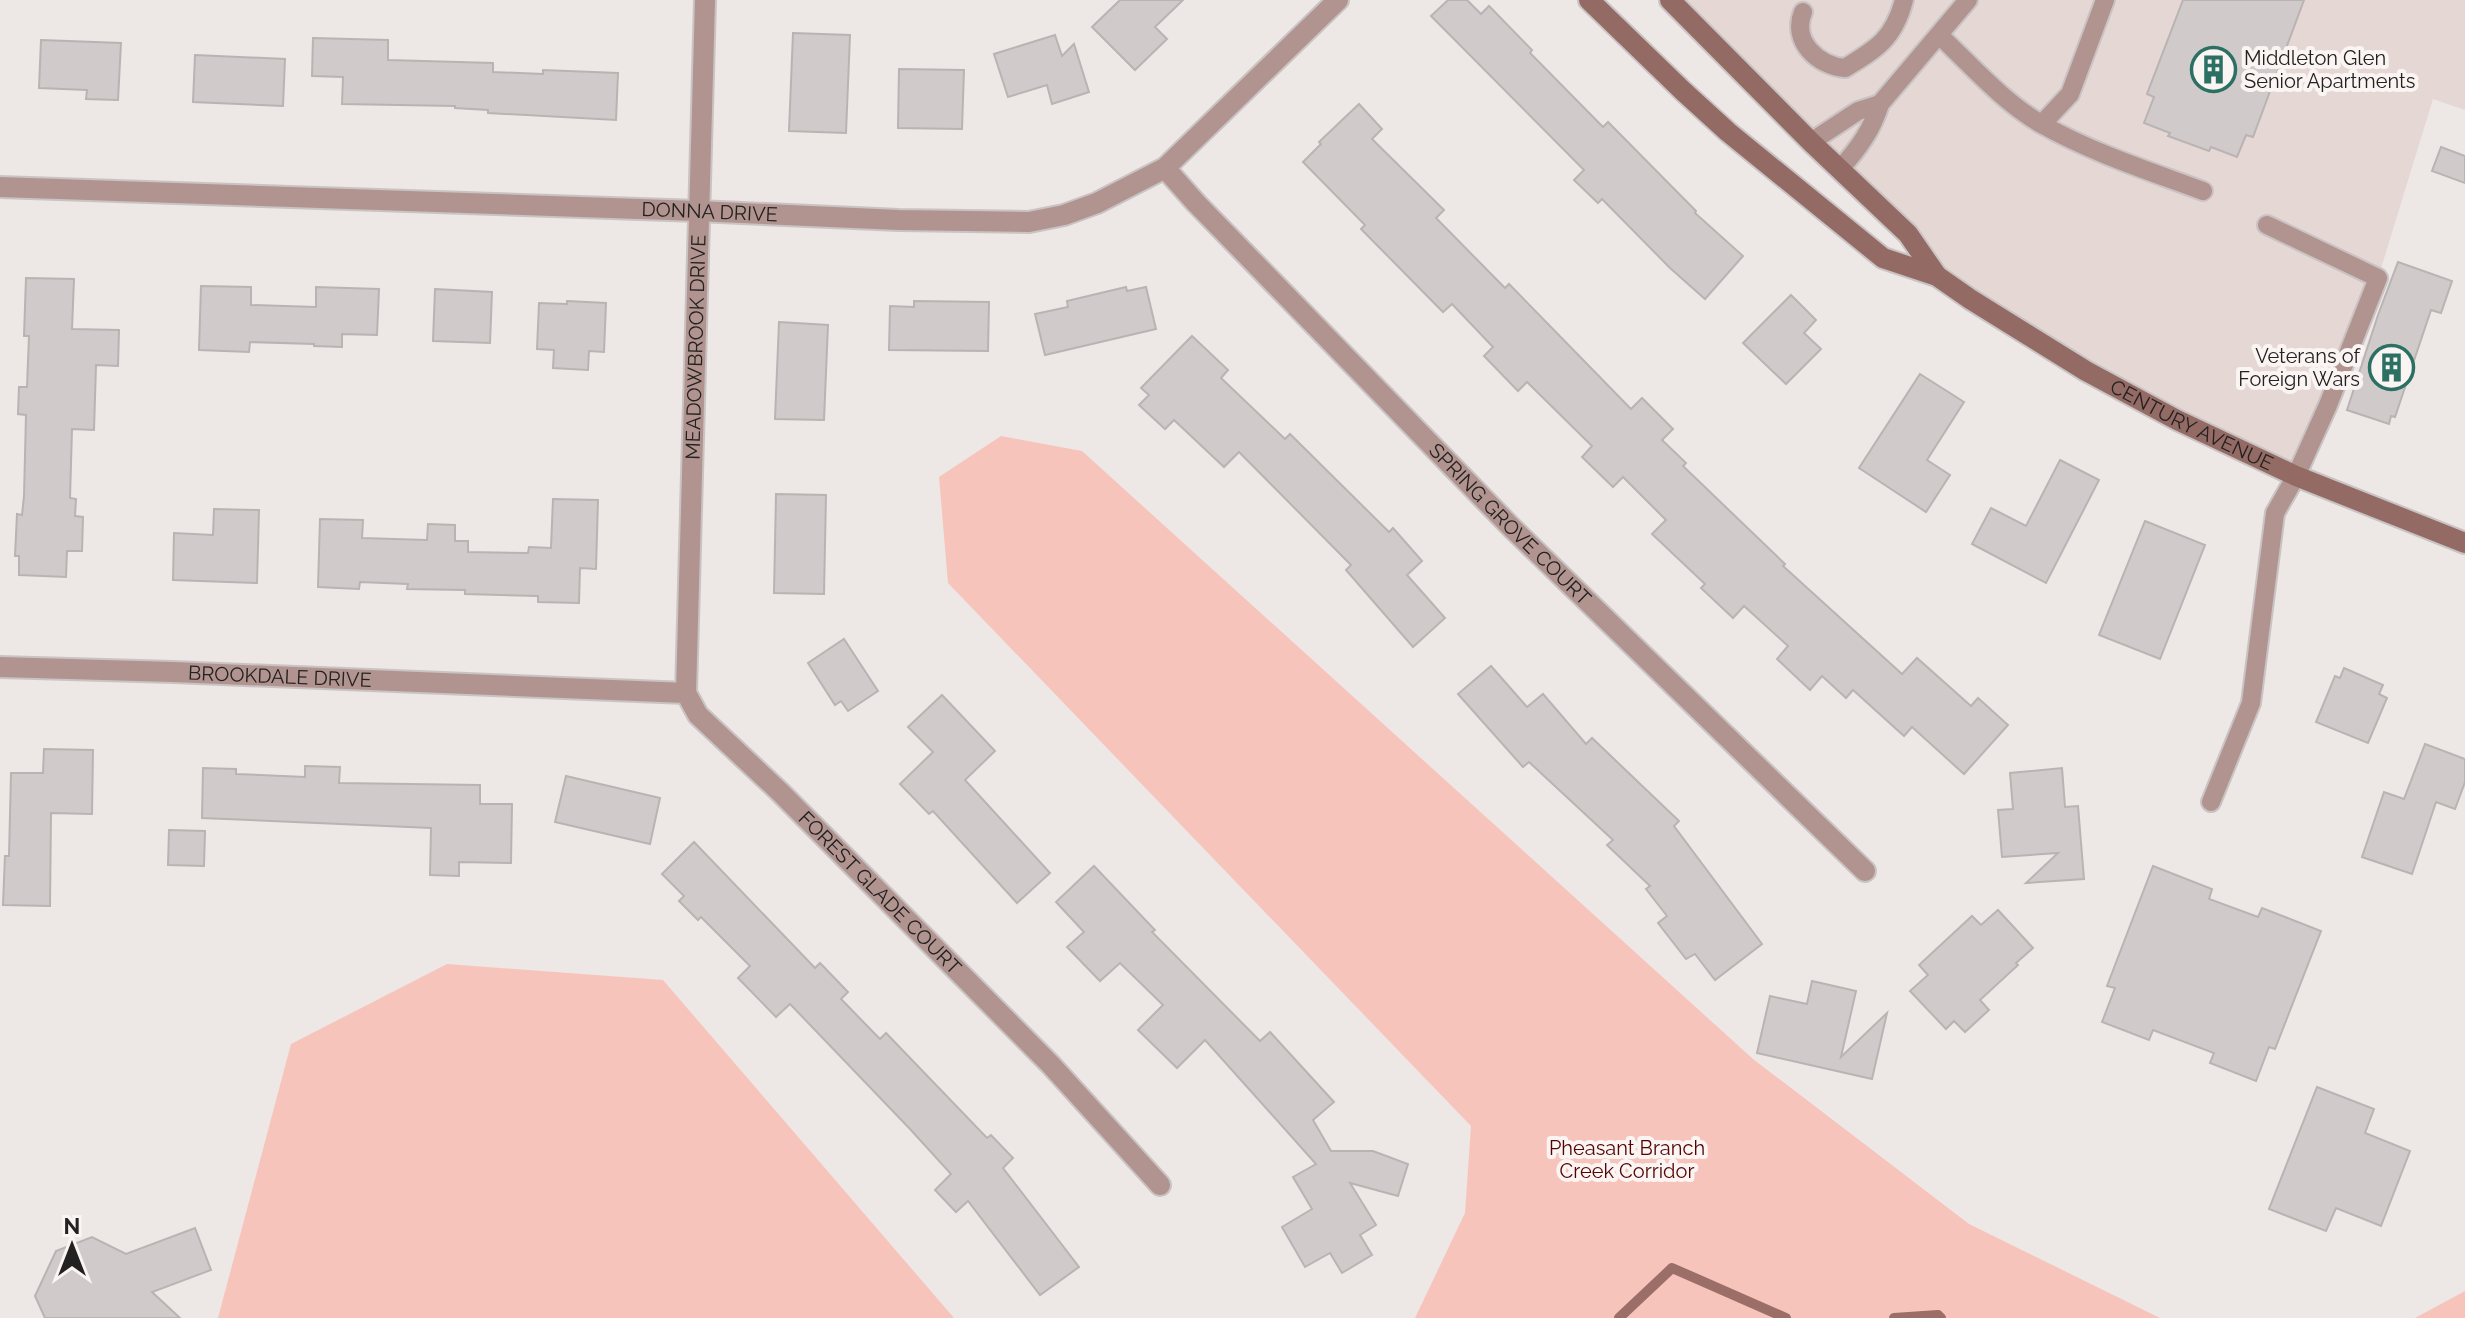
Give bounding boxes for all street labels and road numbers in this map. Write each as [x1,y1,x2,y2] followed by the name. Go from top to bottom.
[641,197,778,227] street label: DONNA DRIVE
[680,234,711,460] street label: MEADOWBROOK DRIVE
[2106,374,2277,476] street label: CENTURY AVENUE
[1424,438,1596,610] street label: SPRING GROVE COURT
[188,661,372,692] street label: BROOKDALE DRIVE
[794,806,966,979] street label: FOREST GLADE COURT

